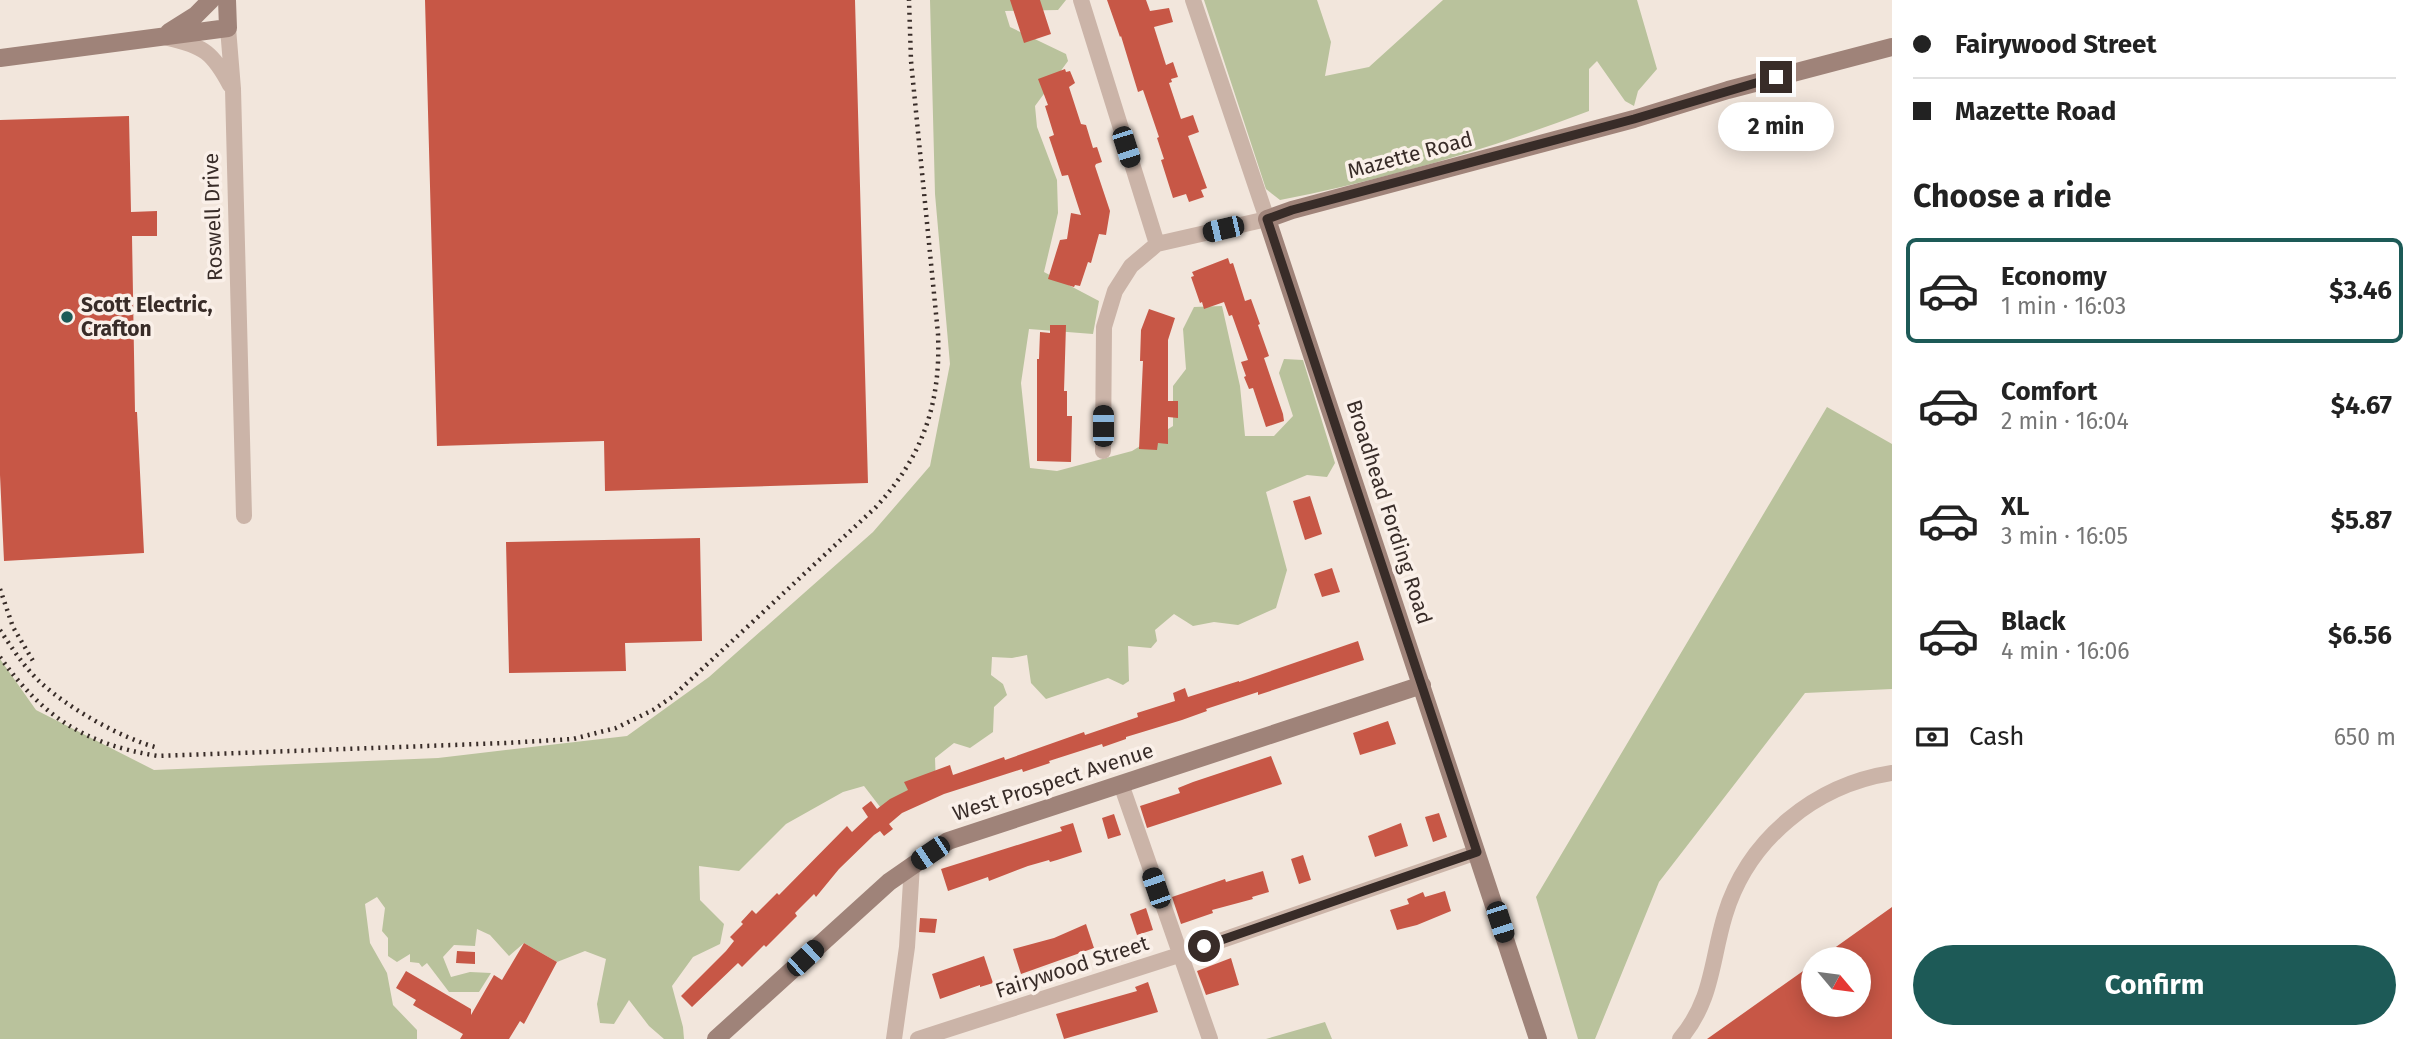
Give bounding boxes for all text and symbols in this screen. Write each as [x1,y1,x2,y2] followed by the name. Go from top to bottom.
[1955,29,2156,60] text: Fairywood Street
[1760,61,1792,93] route end
[1955,96,2116,127] text: Mazette Road
[1718,102,1834,150] callout: 2 min
[1748,112,1804,140] text: 2 min
[1110,124,1143,170] car
[1345,126,1475,184] street label: Mazette Road
[198,153,228,281] street label: Roswell Drive
[1913,177,2111,215] text: Choose a ride
[1201,214,1246,244] car
[1917,259,1980,322] icon: car
[2001,261,2107,292] text: Economy
[2329,275,2392,306] text: $3.46
[81,292,213,342] place label: Scott Electric, Crafton
[2001,292,2126,320] text: 1 min · 16:03
[59,309,75,325] marker: Scott Electric, Crafton
[1917,374,1980,437] icon: car
[2001,376,2097,407] text: Comfort
[2331,390,2392,421] text: $4.67
[1340,397,1438,627] street label: Broadhead Fording Road
[1093,405,1114,447] car
[2001,407,2129,435] text: 2 min · 16:04
[1917,489,1980,552] icon: car
[2001,491,2029,522] text: XL
[2331,505,2392,536] text: $5.87
[2001,522,2128,550] text: 3 min · 16:05
[1917,604,1980,667] icon: car
[2001,606,2066,637] text: Black
[2328,620,2392,651] text: $6.56
[2001,637,2130,665] text: 4 min · 16:06
[1913,718,1951,756] icon: cash
[1969,721,2025,752] text: Cash
[2334,723,2396,751] text: 650 m
[949,737,1157,827] street label: West Prospect Avenue
[907,833,954,873] car
[1140,865,1173,911] car
[1484,899,1517,945] car
[992,930,1152,1004] street label: Fairywood Street
[1188,930,1220,962] route start
[783,936,828,980] car
[1913,945,2396,1025] button: Confirm
[1801,947,1871,1017] north arrow
[1801,947,1871,1017] map controls

